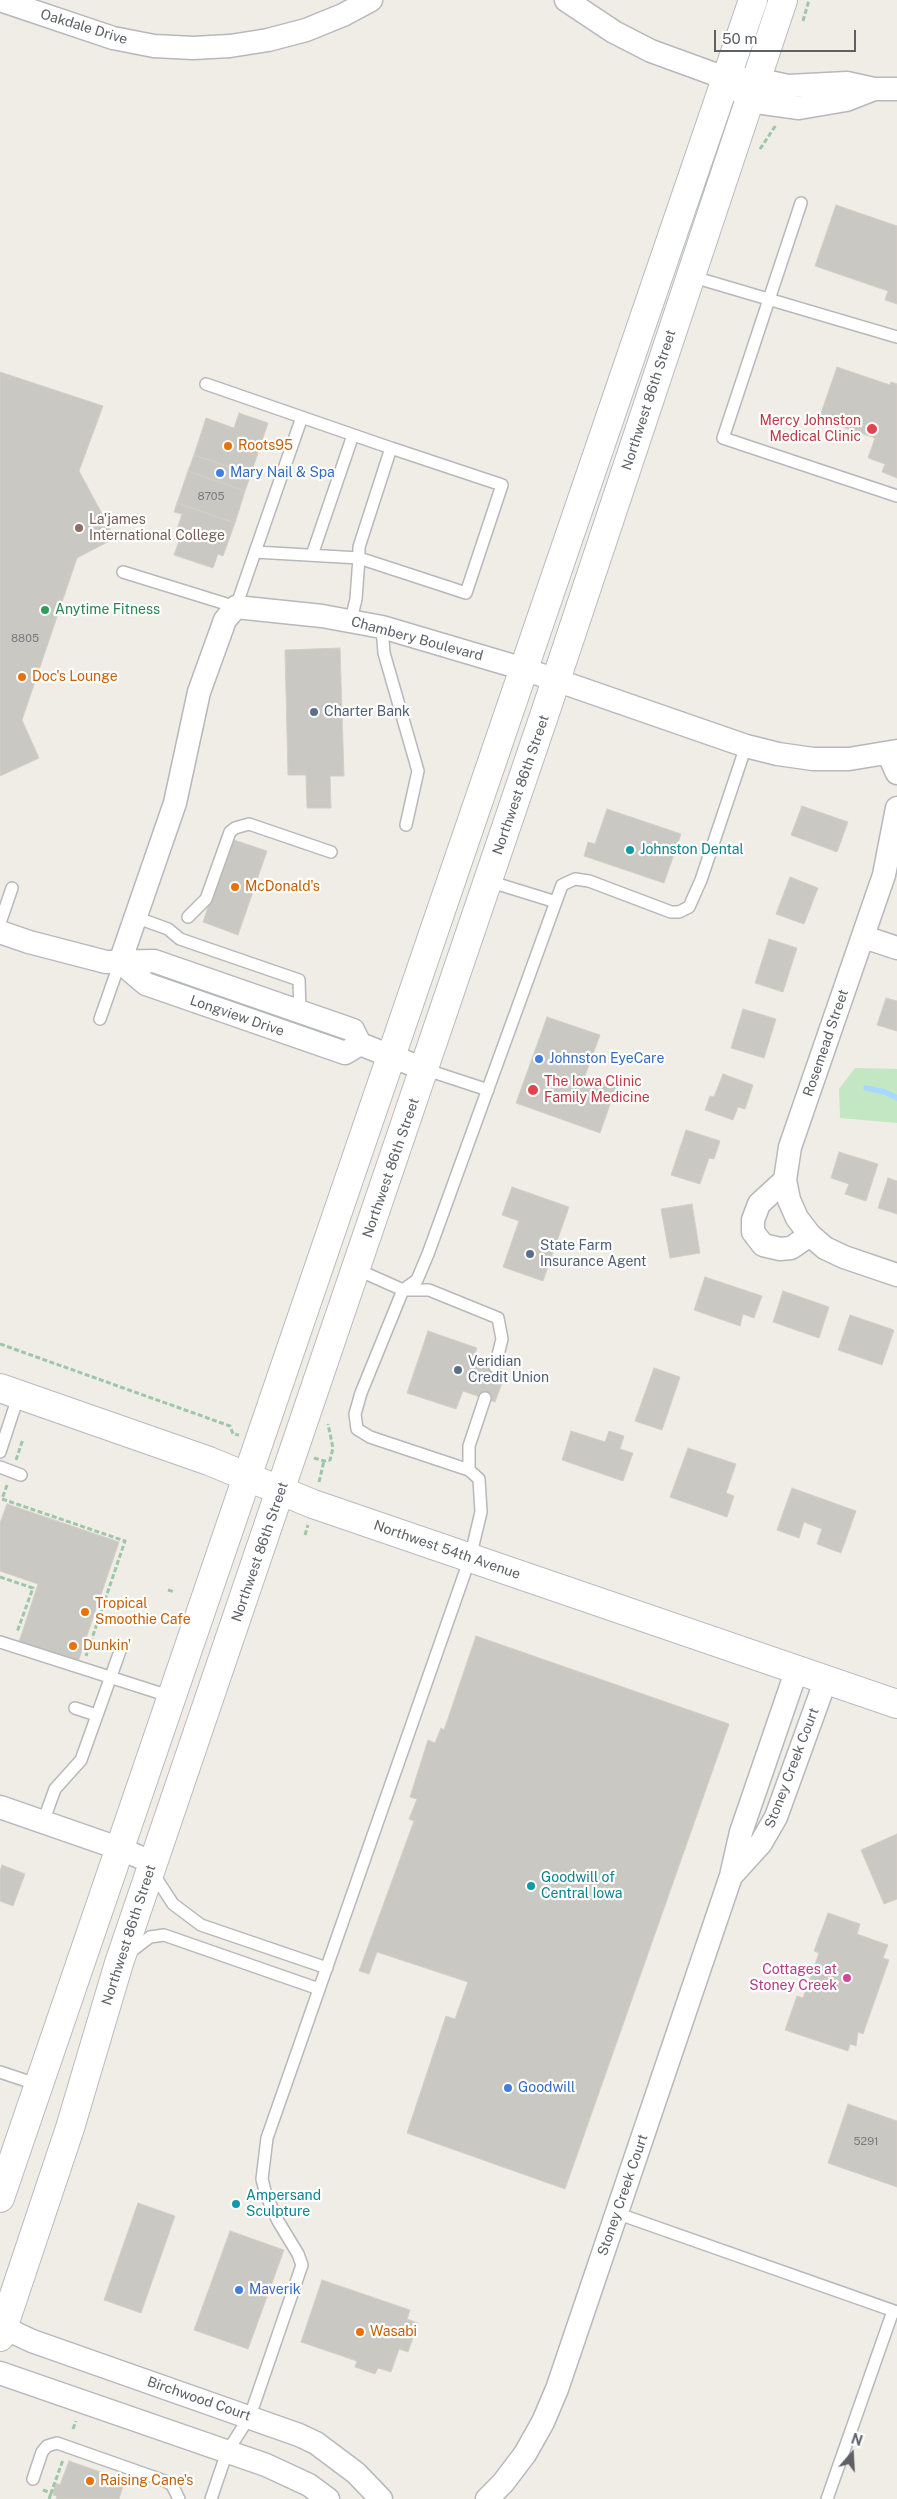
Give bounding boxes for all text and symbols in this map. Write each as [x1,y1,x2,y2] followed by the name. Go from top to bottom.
[38,6,130,48] street label: Oakdale Drive
[717,20,860,52] scale bar
[722,30,757,47] text: 50 m
[618,328,680,472] street label: Northwest 86th Street
[759,413,861,446] place label: Mercy Johnston Medical Clinic
[865,422,879,436] marker: Mercy Johnston Medical Clinic
[238,438,293,454] place label: Roots95
[222,440,234,452] marker: Roots95
[230,465,335,481] place label: Mary Nail & Spa
[214,467,226,479] marker: Mary Nail & Spa
[197,490,225,504] house number: 8705
[89,512,225,544] place label: La'james International College
[73,522,85,534] marker: La'james International College
[55,602,160,618] place label: Anytime Fitness
[39,604,51,616] marker: Anytime Fitness
[349,613,485,665] street label: Chambery Boulevard
[11,632,39,646] house number: 8805
[32,669,118,685] place label: Doc's Lounge
[16,671,28,683] marker: Doc's Lounge
[324,704,410,720] place label: Charter Bank
[308,706,320,718] marker: Charter Bank
[489,713,553,857] street label: Northwest 86th Street
[640,842,744,858] place label: Johnston Dental
[624,844,636,856] marker: Johnston Dental
[245,879,320,895] place label: McDonald's
[229,881,241,893] marker: McDonald's
[800,987,852,1099] street label: Rosemead Street
[188,992,286,1040] street label: Longview Drive
[549,1051,664,1067] place label: Johnston EyeCare
[533,1053,545,1065] marker: Johnston EyeCare
[544,1074,650,1106] place label: The Iowa Clinic Family Medicine
[526,1083,540,1097] marker: The Iowa Clinic Family Medicine
[359,1096,423,1240] street label: Northwest 86th Street
[540,1238,647,1270] place label: State Farm Insurance Agent
[524,1248,536,1260] marker: State Farm Insurance Agent
[468,1354,549,1386] place label: Veridian Credit Union
[452,1364,464,1376] marker: Veridian Credit Union
[228,1480,292,1624] street label: Northwest 86th Street
[371,1517,523,1583] street label: Northwest 54th Avenue
[95,1596,191,1628] place label: Tropical Smoothie Cafe
[79,1606,91,1618] marker: Tropical Smoothie Cafe
[83,1638,131,1654] place label: Dunkin'
[67,1640,79,1652] marker: Dunkin'
[761,1705,823,1831] street label: Stoney Creek Court
[98,1863,160,2007] street label: Northwest 86th Street
[541,1870,623,1902] place label: Goodwill of Central Iowa
[525,1880,537,1892] marker: Goodwill of Central Iowa
[749,1962,837,1994] place label: Cottages at Stoney Creek
[841,1972,853,1984] marker: Cottages at Stoney Creek
[518,2080,575,2096] place label: Goodwill
[502,2082,514,2094] marker: Goodwill
[594,2132,652,2258] street label: Stoney Creek Court
[854,2135,878,2149] house number: 5291
[246,2188,321,2220] place label: Ampersand Sculpture
[230,2198,242,2210] marker: Ampersand Sculpture
[249,2282,301,2298] place label: Maverik
[233,2284,245,2296] marker: Maverik
[370,2324,417,2340] place label: Wasabi
[354,2326,366,2338] marker: Wasabi
[145,2373,253,2425] street label: Birchwood Court
[827,2429,877,2479] north arrow
[849,2430,865,2449] text: N
[100,2473,193,2489] place label: Raising Cane's
[84,2475,96,2487] marker: Raising Cane's

